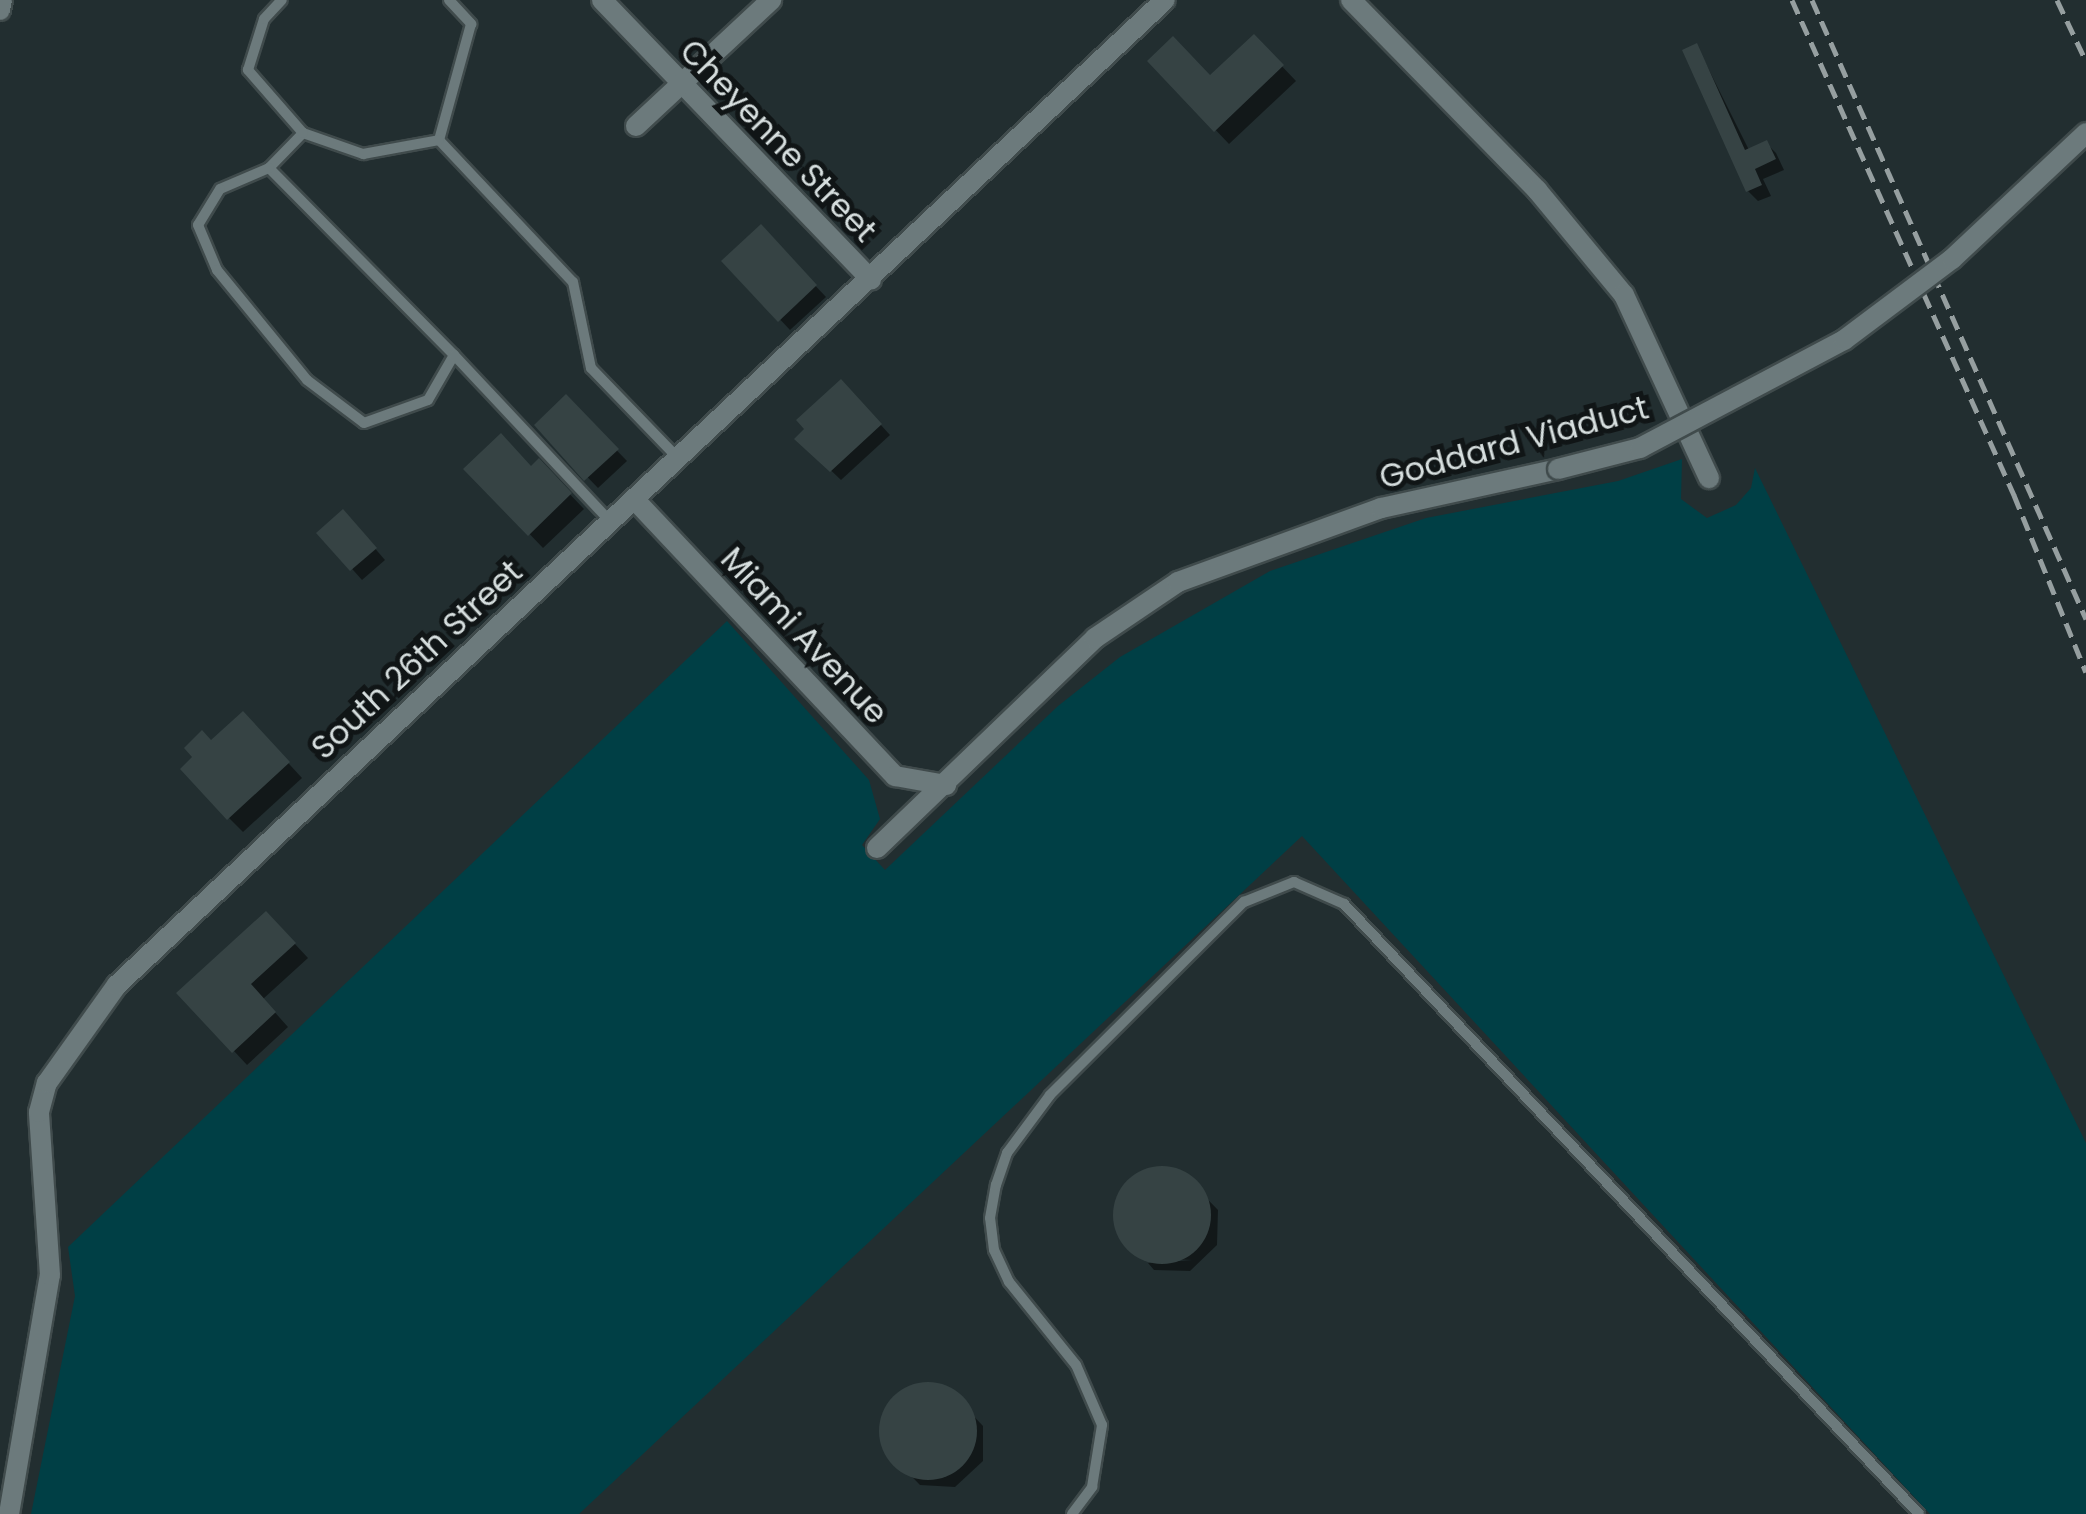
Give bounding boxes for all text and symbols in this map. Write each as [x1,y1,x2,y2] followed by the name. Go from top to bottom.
[672,32,884,250] street label: Cheyenne Street
[1375,389,1653,497] street label: Goddard Viaduct
[713,540,895,732] street label: Miami Avenue
[304,553,530,767] street label: South 26th Street

